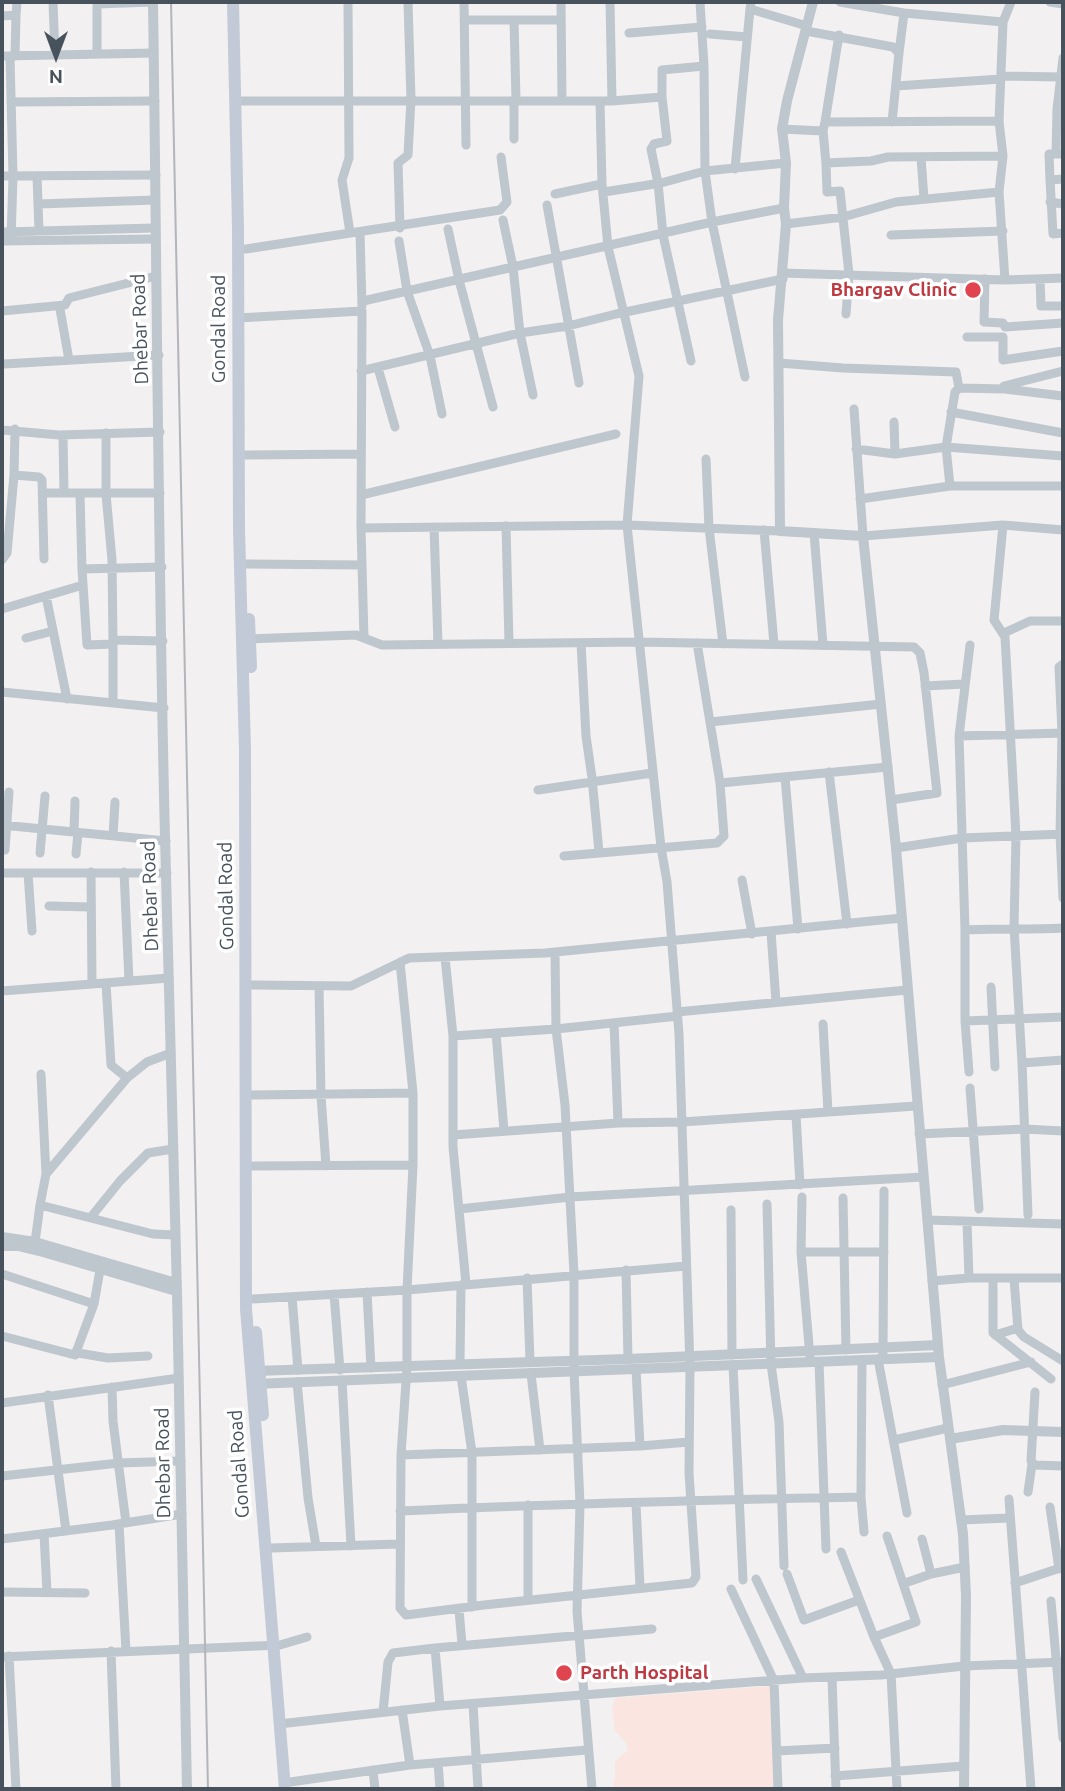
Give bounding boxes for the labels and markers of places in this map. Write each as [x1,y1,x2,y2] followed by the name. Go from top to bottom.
[830,279,957,301] place label: Bhargav Clinic
[963,280,983,300] marker: Bhargav Clinic
[580,1662,708,1684] place label: Parth Hospital
[554,1663,574,1683] marker: Parth Hospital

